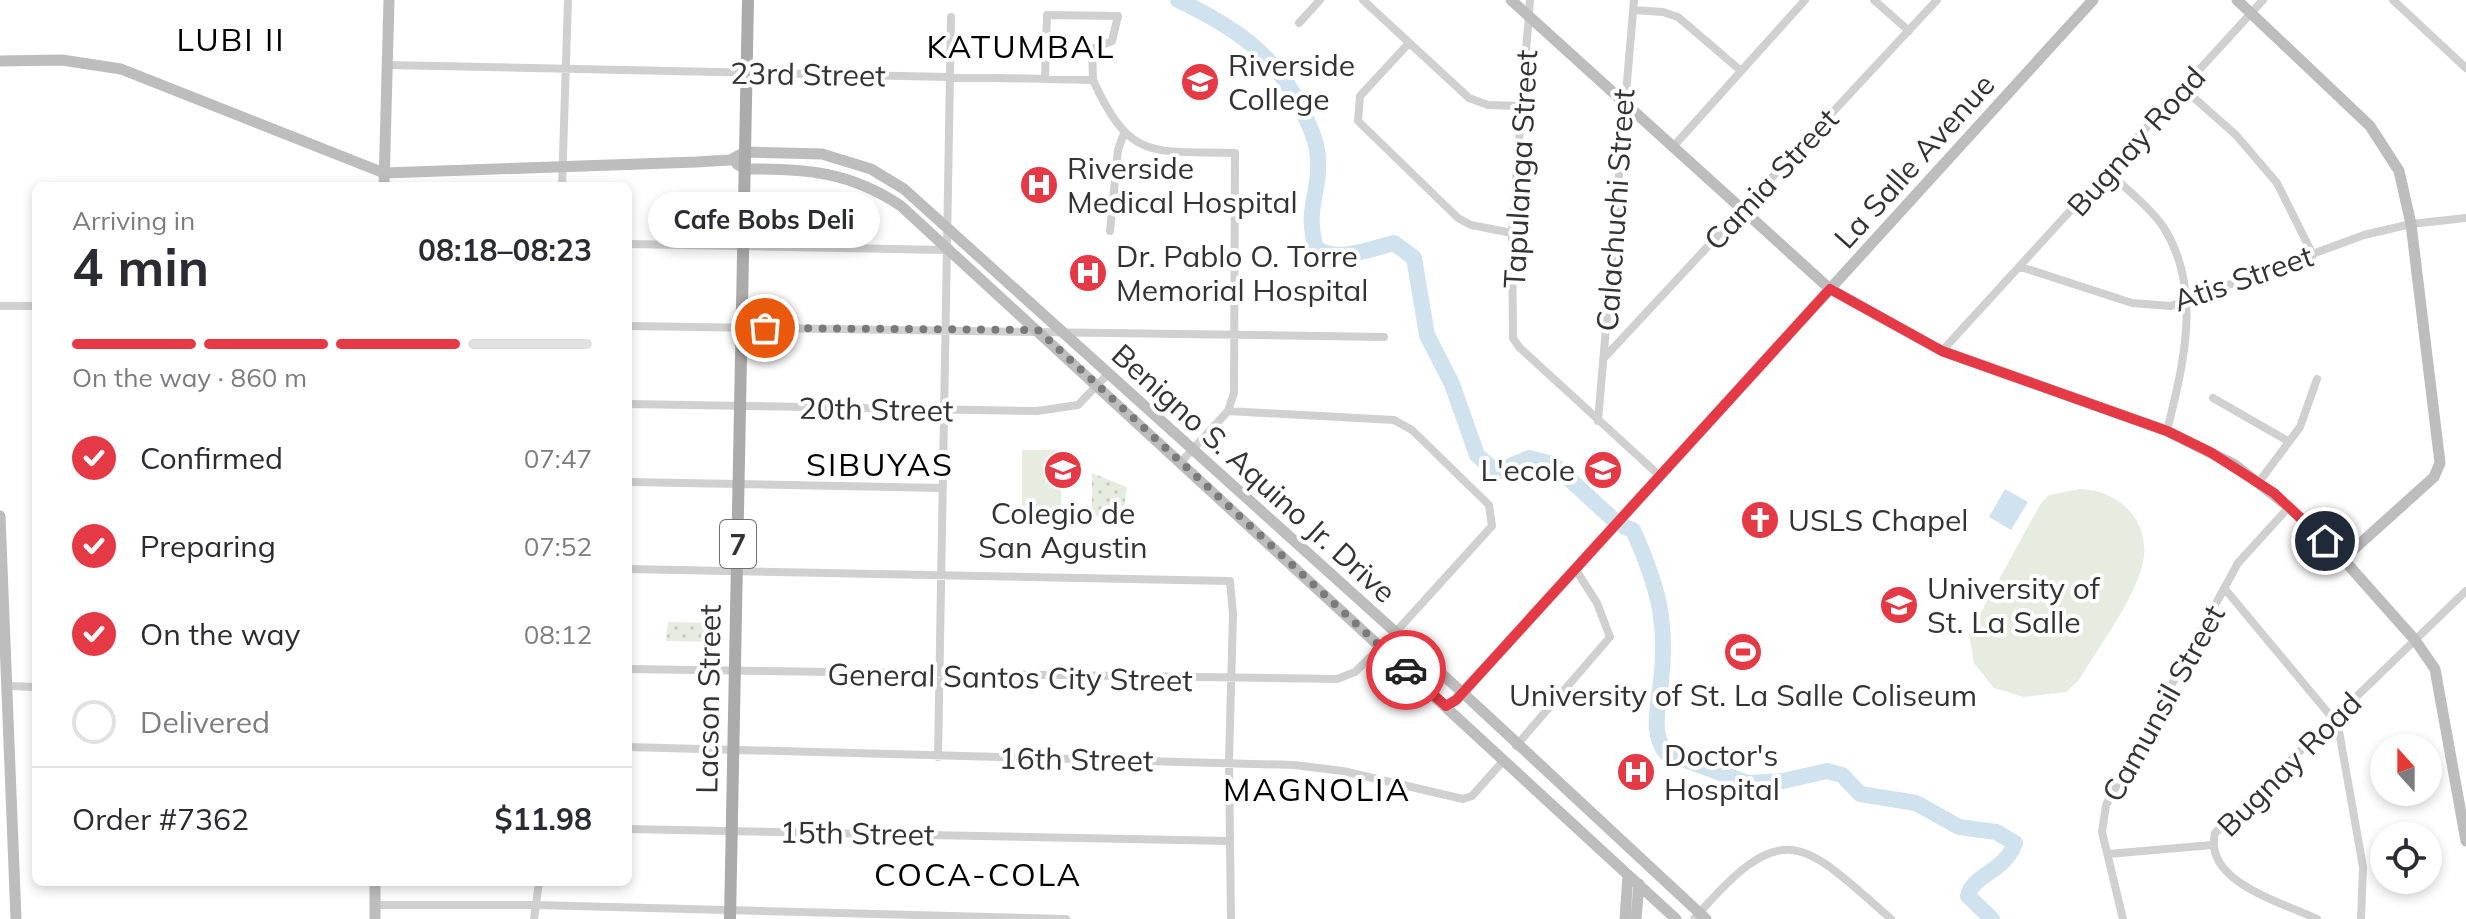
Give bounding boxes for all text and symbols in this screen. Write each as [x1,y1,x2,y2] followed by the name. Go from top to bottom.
[177,19,285,59] district label: LUBI II
[926,26,1116,66] district label: KATUMBAL
[1228,46,1355,118] place label: Riverside College
[1495,49,1545,289] street label: Tapulanga Street
[730,54,886,94] street label: 23rd Street
[2059,58,2213,224] street label: Bugnay Road
[1179,61,1221,103] school or university icon: Riverside College
[1826,66,2002,256] street label: La Salle Avenue
[1588,87,1642,333] street label: Calachuchi Street
[1696,100,1846,258] street label: Camia Street
[1067,149,1298,221] place label: Riverside Medical Hospital
[1018,164,1060,206] hospital icon: Riverside Medical Hospital
[649,192,881,248] callout: Cafe Bobs Deli
[673,203,855,236] text: Cafe Bobs Deli
[72,204,195,237] text: Arriving in
[418,231,592,269] text: 08:18–08:23
[72,234,209,299] text: 4 min
[2168,236,2318,320] street label: Atis Street
[1116,237,1368,309] place label: Dr. Pablo O. Torre Memorial Hospital
[1067,252,1109,294] hospital icon: Dr. Pablo O. Torre Memorial Hospital
[731,294,799,362] pin
[743,306,787,350] icon: bag
[1104,335,1404,611] street label: Benigno S. Aquino Jr. Drive
[72,361,307,394] text: On the way · 860 m
[798,389,954,429] street label: 20th Street
[72,436,116,480] icon: check
[140,439,283,477] text: Confirmed
[524,442,592,475] text: 07:47
[806,444,954,484] district label: SIBUYAS
[1042,449,1084,491] school or university icon: Colegio de San Agustin
[1582,449,1624,491] school or university icon: L'ecole
[1481,451,1575,489] place label: L'ecole
[978,494,1148,566] place label: Colegio de San Agustin
[1739,499,1781,541] church icon: USLS Chapel
[1788,501,1969,539] place label: USLS Chapel
[2291,507,2359,575] pin
[2303,519,2347,563] icon: home
[720,520,756,568] road number: 7
[72,524,116,568] icon: check
[140,527,276,565] text: Preparing
[524,530,592,563] text: 07:52
[1927,569,2101,641] place label: University of St. La Salle
[1878,584,1920,626] school or university icon: University of St. La Salle
[2093,598,2233,808] street label: Camunsil Street
[687,604,729,794] street label: Lacson Street
[72,612,116,656] icon: check
[140,615,300,653] text: On the way
[524,618,592,651] text: 08:12
[1366,630,1446,710] courier
[1722,631,1764,673] sports icon: University of St. La Salle Coliseum
[1384,648,1428,692] icon: car
[827,655,1193,699] street label: General Santos City Street
[1509,676,1977,714] place label: University of St. La Salle Coliseum
[2209,684,2369,844] street label: Bugnay Road
[140,703,270,741] text: Delivered
[2370,734,2442,806] north arrow
[2370,734,2442,894] map controls
[1664,736,1780,808] place label: Doctor's Hospital
[998,739,1154,779] street label: 16th Street
[1615,751,1657,793] hospital icon: Doctor's Hospital
[1223,769,1411,809] district label: MAGNOLIA
[72,800,249,838] text: Order #7362
[495,800,592,838] text: $11.98
[779,813,935,853] street label: 15th Street
[2370,822,2442,894] button: locate
[874,854,1082,894] district label: COCA-COLA

